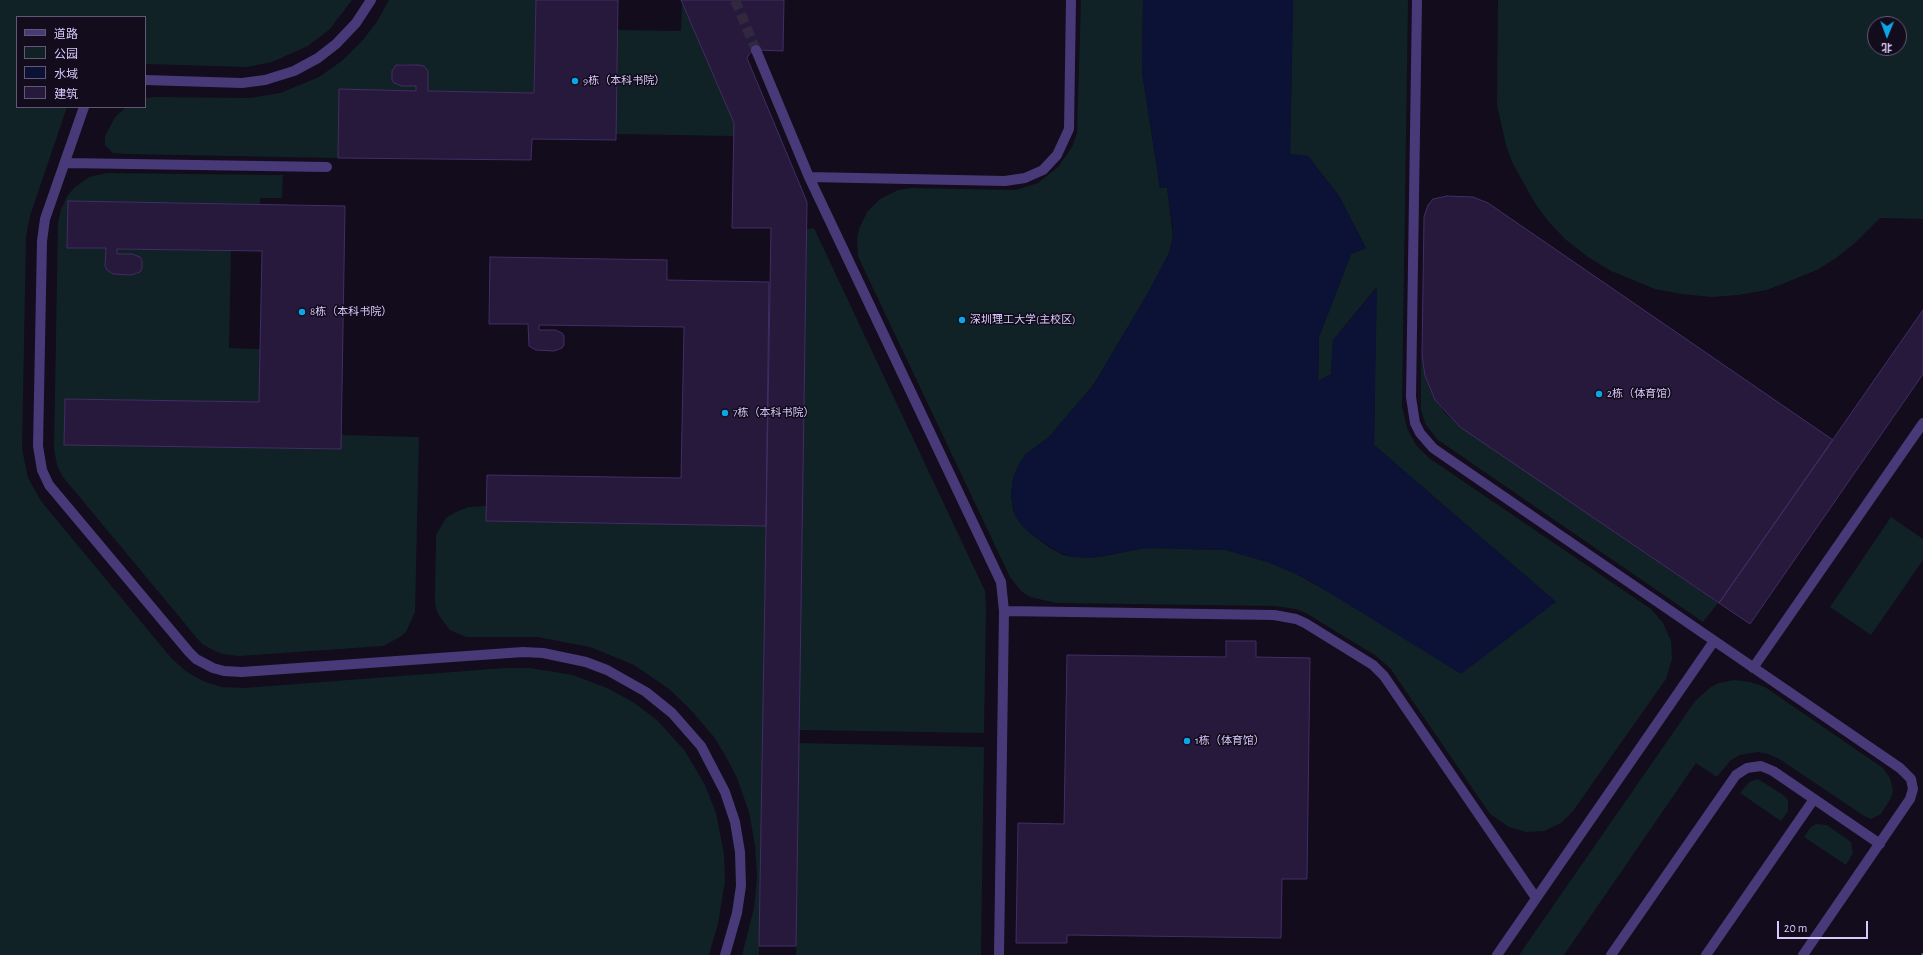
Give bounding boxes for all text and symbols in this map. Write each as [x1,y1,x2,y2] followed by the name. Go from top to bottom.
[16,16,146,108] legend
[1867,16,1907,56] north arrow
[54,28,78,40] text: 道路
[1881,42,1892,53] text: 北
[54,48,78,60] text: 公园
[54,68,78,80] text: 水域
[583,74,665,88] place label: 9栋（本科书院）
[570,76,580,86] marker: 9栋（本科书院）
[54,88,78,100] text: 建筑
[310,305,392,319] place label: 8栋（本科书院）
[297,307,307,317] marker: 8栋（本科书院）
[970,313,1076,327] place label: 深圳理工大学(主校区)
[957,315,967,325] marker: 深圳理工大学(主校区)
[1607,387,1678,401] place label: 2栋（体育馆）
[1594,389,1604,399] marker: 2栋（体育馆）
[733,406,815,420] place label: 7栋（本科书院）
[720,408,730,418] marker: 7栋（本科书院）
[1195,734,1265,748] place label: 1栋（体育馆）
[1182,736,1192,746] marker: 1栋（体育馆）
[1779,913,1870,939] scale bar
[1784,922,1807,934] text: 20 m

